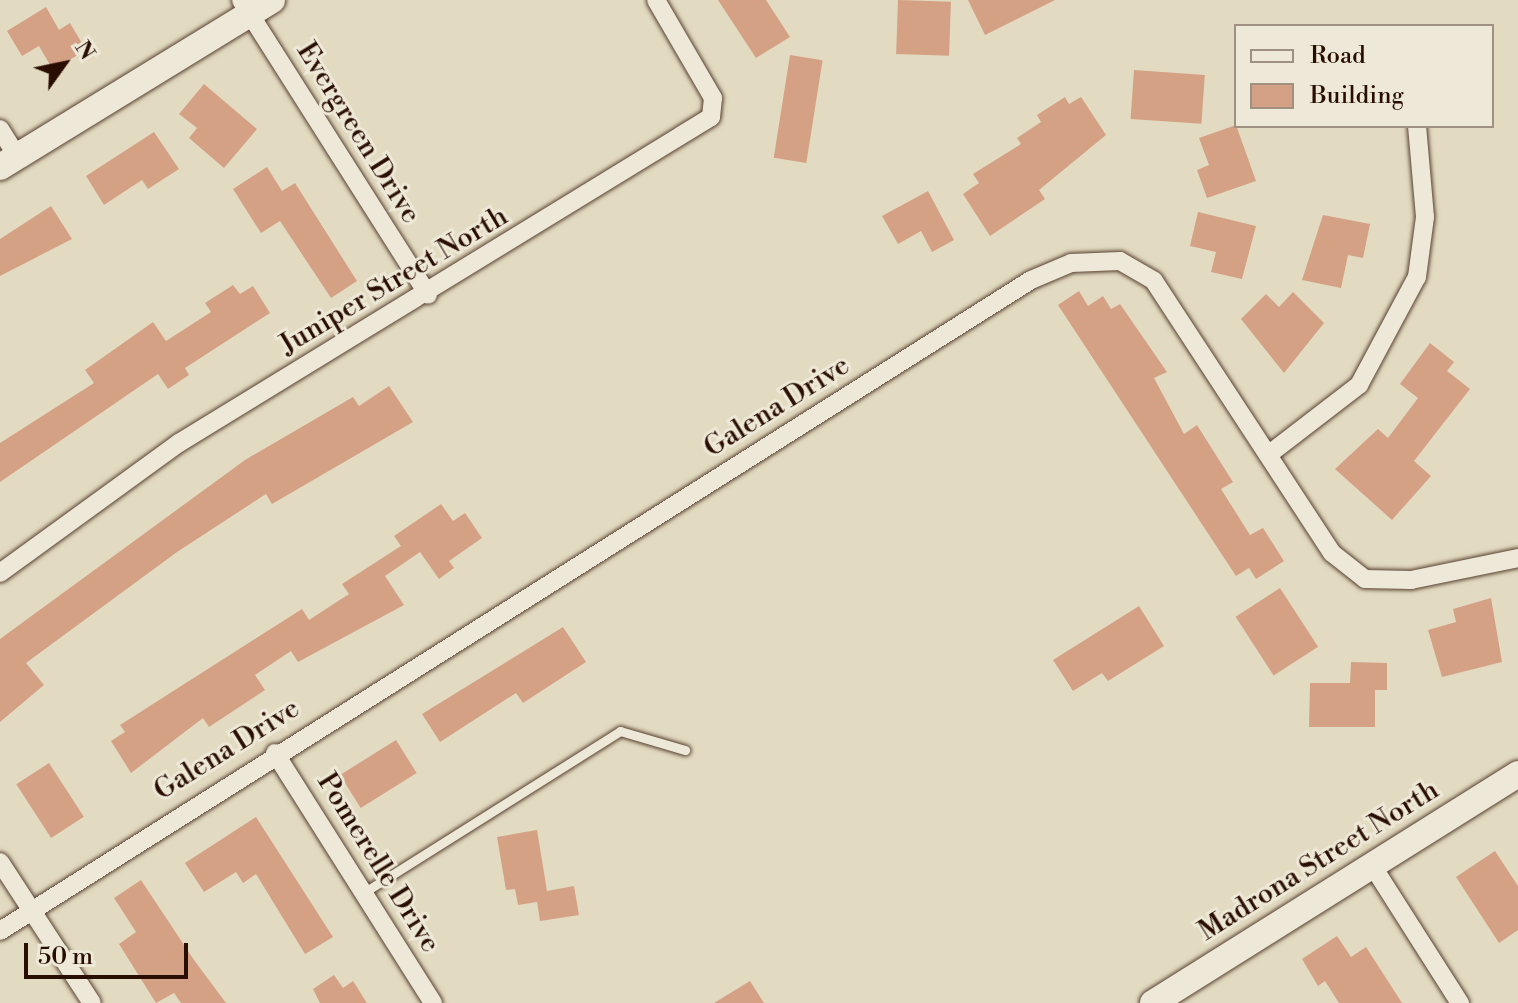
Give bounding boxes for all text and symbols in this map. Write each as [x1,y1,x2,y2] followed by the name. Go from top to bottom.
[24,24,104,104] north arrow
[1234,24,1494,128] legend
[68,36,101,65] text: N
[289,36,427,230] street label: Evergreen Drive
[1310,41,1366,71] text: Road
[1310,81,1404,111] text: Building
[274,200,514,362] street label: Juniper Street North
[698,349,856,465] street label: Galena Drive
[148,692,306,808] street label: Galena Drive
[309,767,447,959] street label: Pomerelle Drive
[1193,773,1445,949] street label: Madrona Street North
[28,927,192,977] scale bar
[38,942,93,972] text: 50 m

